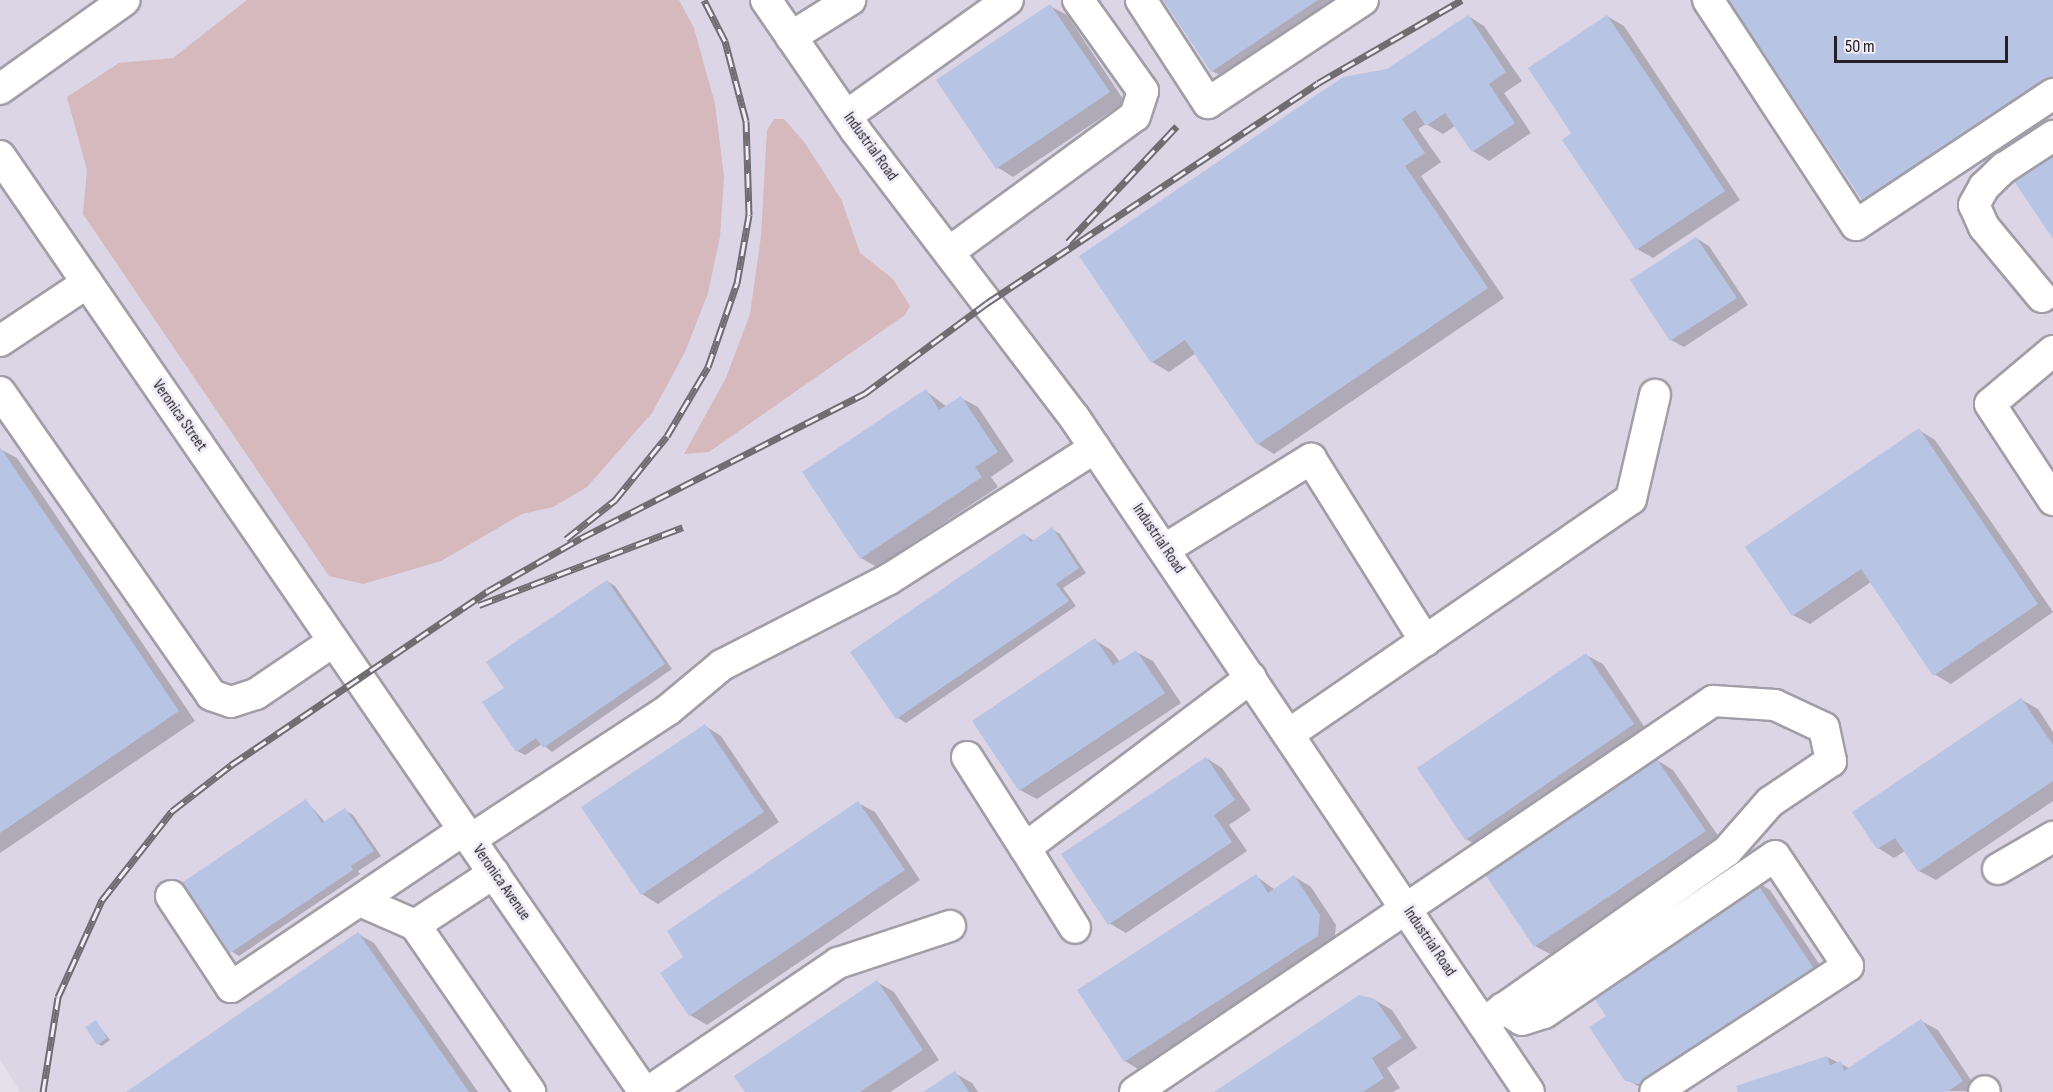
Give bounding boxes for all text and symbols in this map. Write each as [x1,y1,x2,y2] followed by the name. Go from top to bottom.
[1837,24,2011,62] scale bar
[1845,36,1875,57] text: 50 m
[839,109,901,185] street label: Industrial Road
[147,377,211,455] street label: Veronica Street
[1128,500,1188,578] street label: Industrial Road
[468,841,534,925] street label: Veronica Avenue
[1399,903,1459,981] street label: Industrial Road

